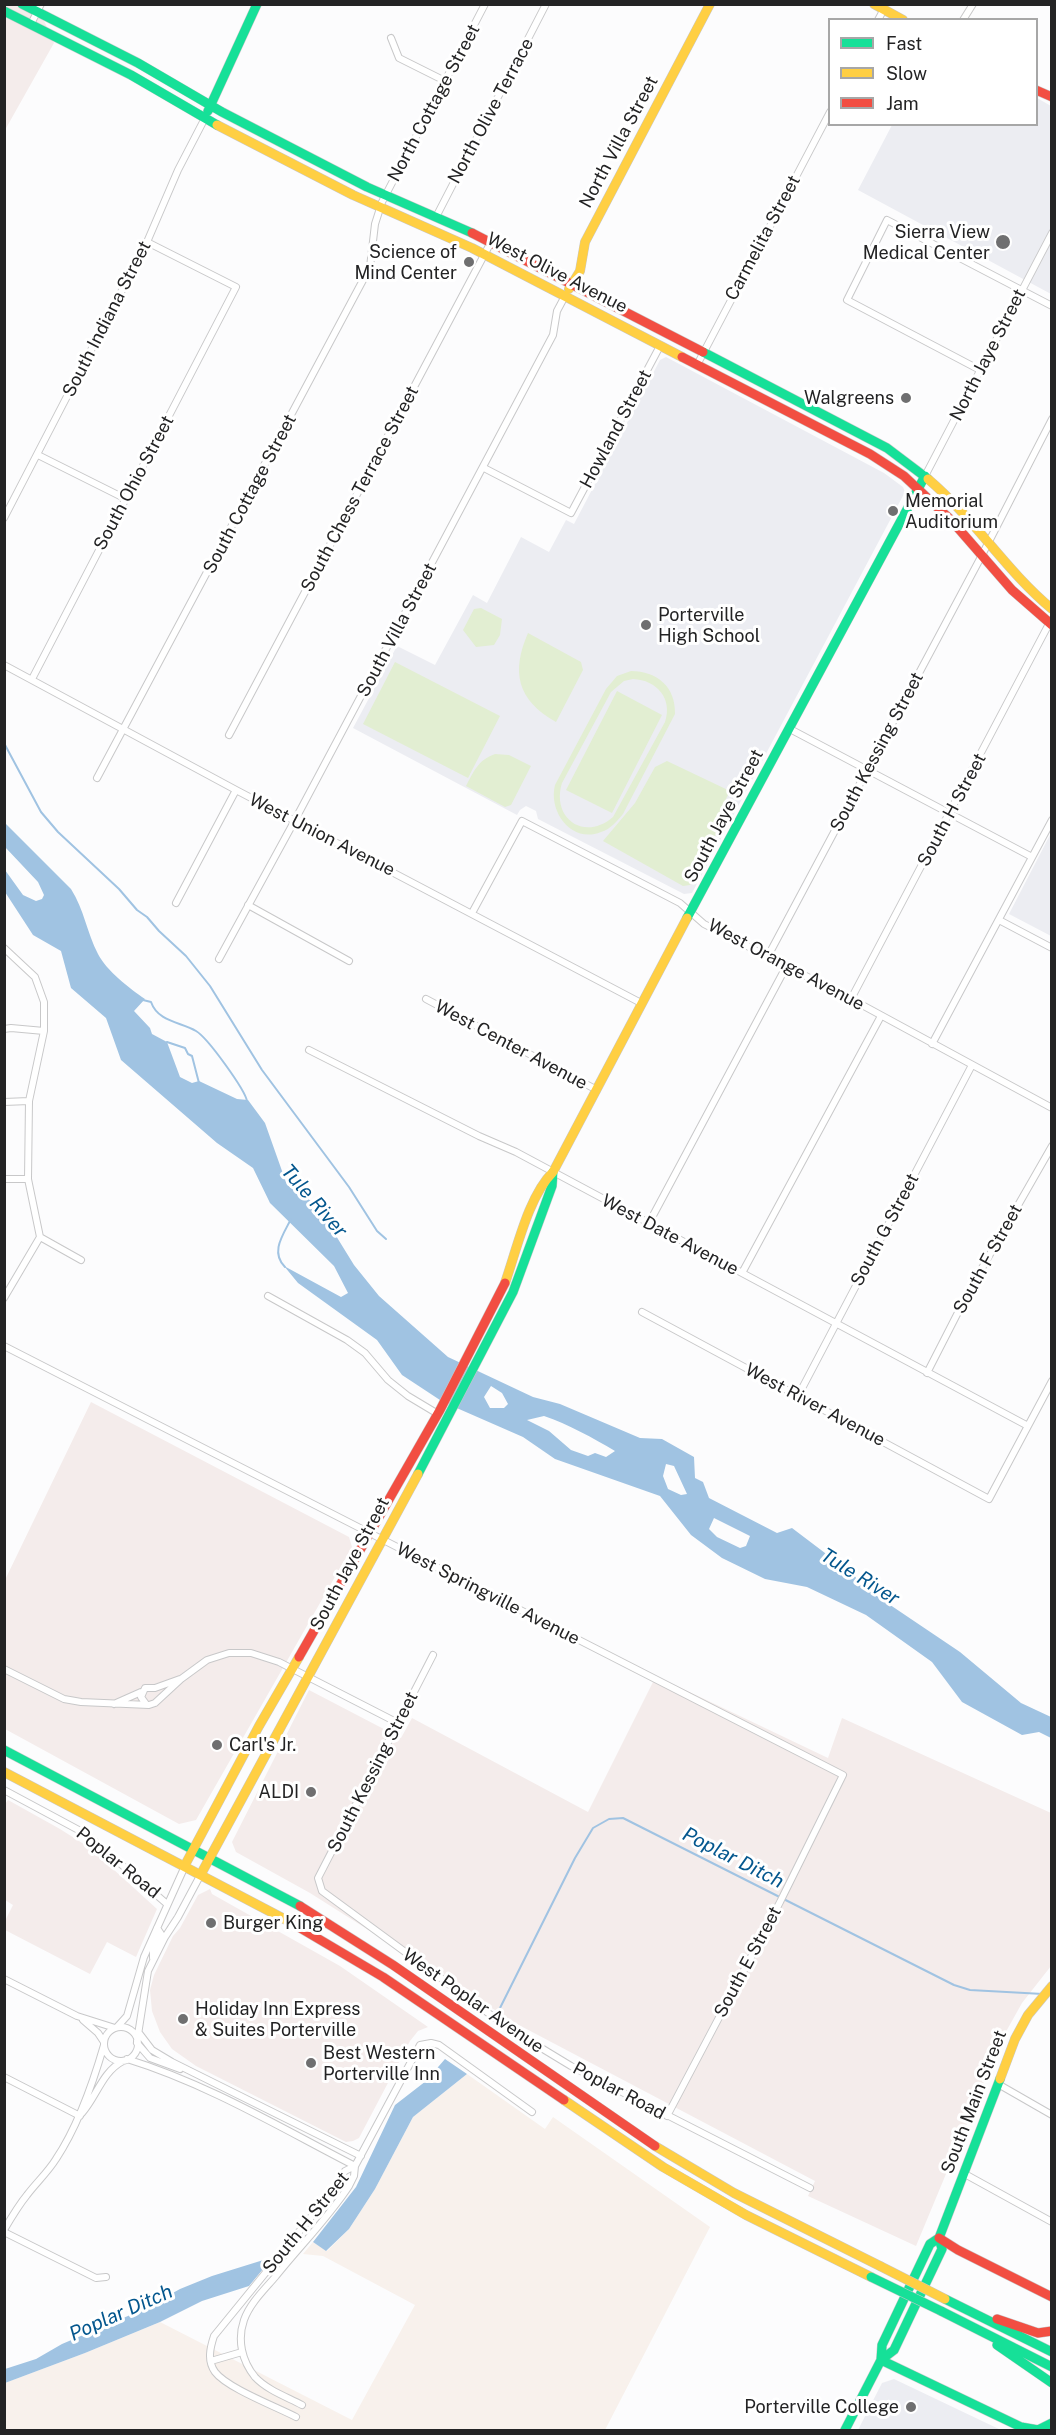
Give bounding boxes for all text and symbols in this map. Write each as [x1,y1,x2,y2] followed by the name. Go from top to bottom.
[828,18,1038,126] legend
[383,21,485,185] street label: North Cottage Street
[886,33,922,54] text: Fast
[443,35,539,187] street label: North Olive Terrace
[886,63,927,84] text: Slow
[575,72,663,212] street label: North Villa Street
[886,93,919,114] text: Jam
[721,172,805,304] street label: Carmelita Street
[863,221,990,264] place label: Sierra View Medical Center
[483,228,631,318] street label: West Olive Avenue
[994,233,1012,251] marker: Sierra View Medical Center
[58,237,156,401] street label: South Indiana Street
[354,241,457,284] place label: Science of Mind Center
[462,255,476,269] marker: Science of Mind Center
[945,285,1031,425] street label: North Jaye Street
[576,366,656,492] street label: Howland Street
[296,382,424,596] street label: South Chess Terrace Street
[804,387,894,409] place label: Walgreens
[899,391,913,405] marker: Walgreens
[199,411,301,577] street label: South Cottage Street
[89,412,179,554] street label: South Ohio Street
[905,490,998,532] place label: Memorial Auditorium
[886,504,900,518] marker: Memorial Auditorium
[353,559,441,701] street label: South Villa Street
[658,604,760,646] place label: Porterville High School
[639,618,653,632] marker: Porterville High School
[826,669,928,835] street label: South Kessing Street
[680,746,768,886] street label: South Jaye Street
[913,750,991,870] street label: South H Street
[245,789,399,881] street label: West Union Avenue
[704,915,868,1015] street label: West Orange Avenue
[431,996,591,1094] street label: West Center Avenue
[276,1160,352,1242] water label: Tule River
[846,1170,924,1290] street label: South G Street
[598,1190,742,1280] street label: West Date Avenue
[949,1200,1027,1318] street label: South F Street
[741,1359,889,1451] street label: West River Avenue
[306,1494,394,1634] street label: South Jaye Street
[393,1538,583,1650] street label: West Springville Avenue
[816,1543,904,1611] water label: Tule River
[323,1688,423,1856] street label: South Kessing Street
[229,1734,296,1756] place label: Carl's Jr.
[210,1738,224,1752] marker: Carl's Jr.
[258,1781,299,1803] place label: ALDI
[304,1785,318,1799] marker: ALDI
[678,1822,788,1894] water label: Poplar Ditch
[72,1823,164,1903] street label: Poplar Road
[710,1903,786,2021] street label: South E Street
[223,1912,323,1934] place label: Burger King
[204,1916,218,1930] marker: Burger King
[398,1944,548,2058] street label: West Poplar Avenue
[195,1998,360,2040] place label: Holiday Inn Express & Suites Porterville
[176,2012,190,2026] marker: Holiday Inn Express & Suites Porterville
[937,2027,1011,2177] street label: South Main Street
[323,2042,440,2084] place label: Best Western Porterville Inn
[304,2056,318,2070] marker: Best Western Porterville Inn
[569,2058,669,2124] street label: Poplar Road
[258,2168,354,2278] street label: South H Street
[66,2280,176,2346] water label: Poplar Ditch
[744,2396,899,2418] place label: Porterville College
[904,2400,918,2414] marker: Porterville College

